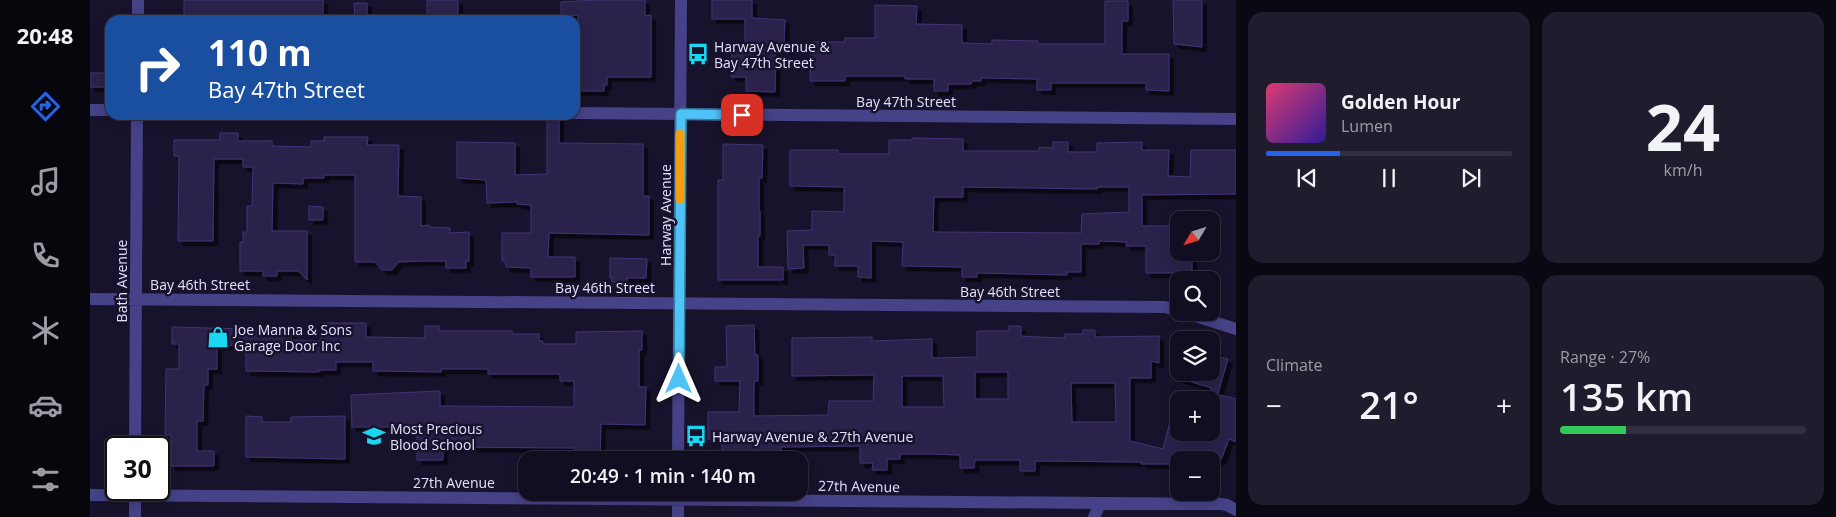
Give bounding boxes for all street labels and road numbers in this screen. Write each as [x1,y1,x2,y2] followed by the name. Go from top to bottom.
[856,92,956,111] street label: Bay 47th Street
[656,164,675,266] street label: Harway Avenue
[112,239,131,322] street label: Bath Avenue
[150,275,250,294] street label: Bay 46th Street
[555,278,655,297] street label: Bay 46th Street
[960,282,1060,301] street label: Bay 46th Street
[413,473,495,492] street label: 27th Avenue
[818,476,900,496] street label: 27th Avenue

